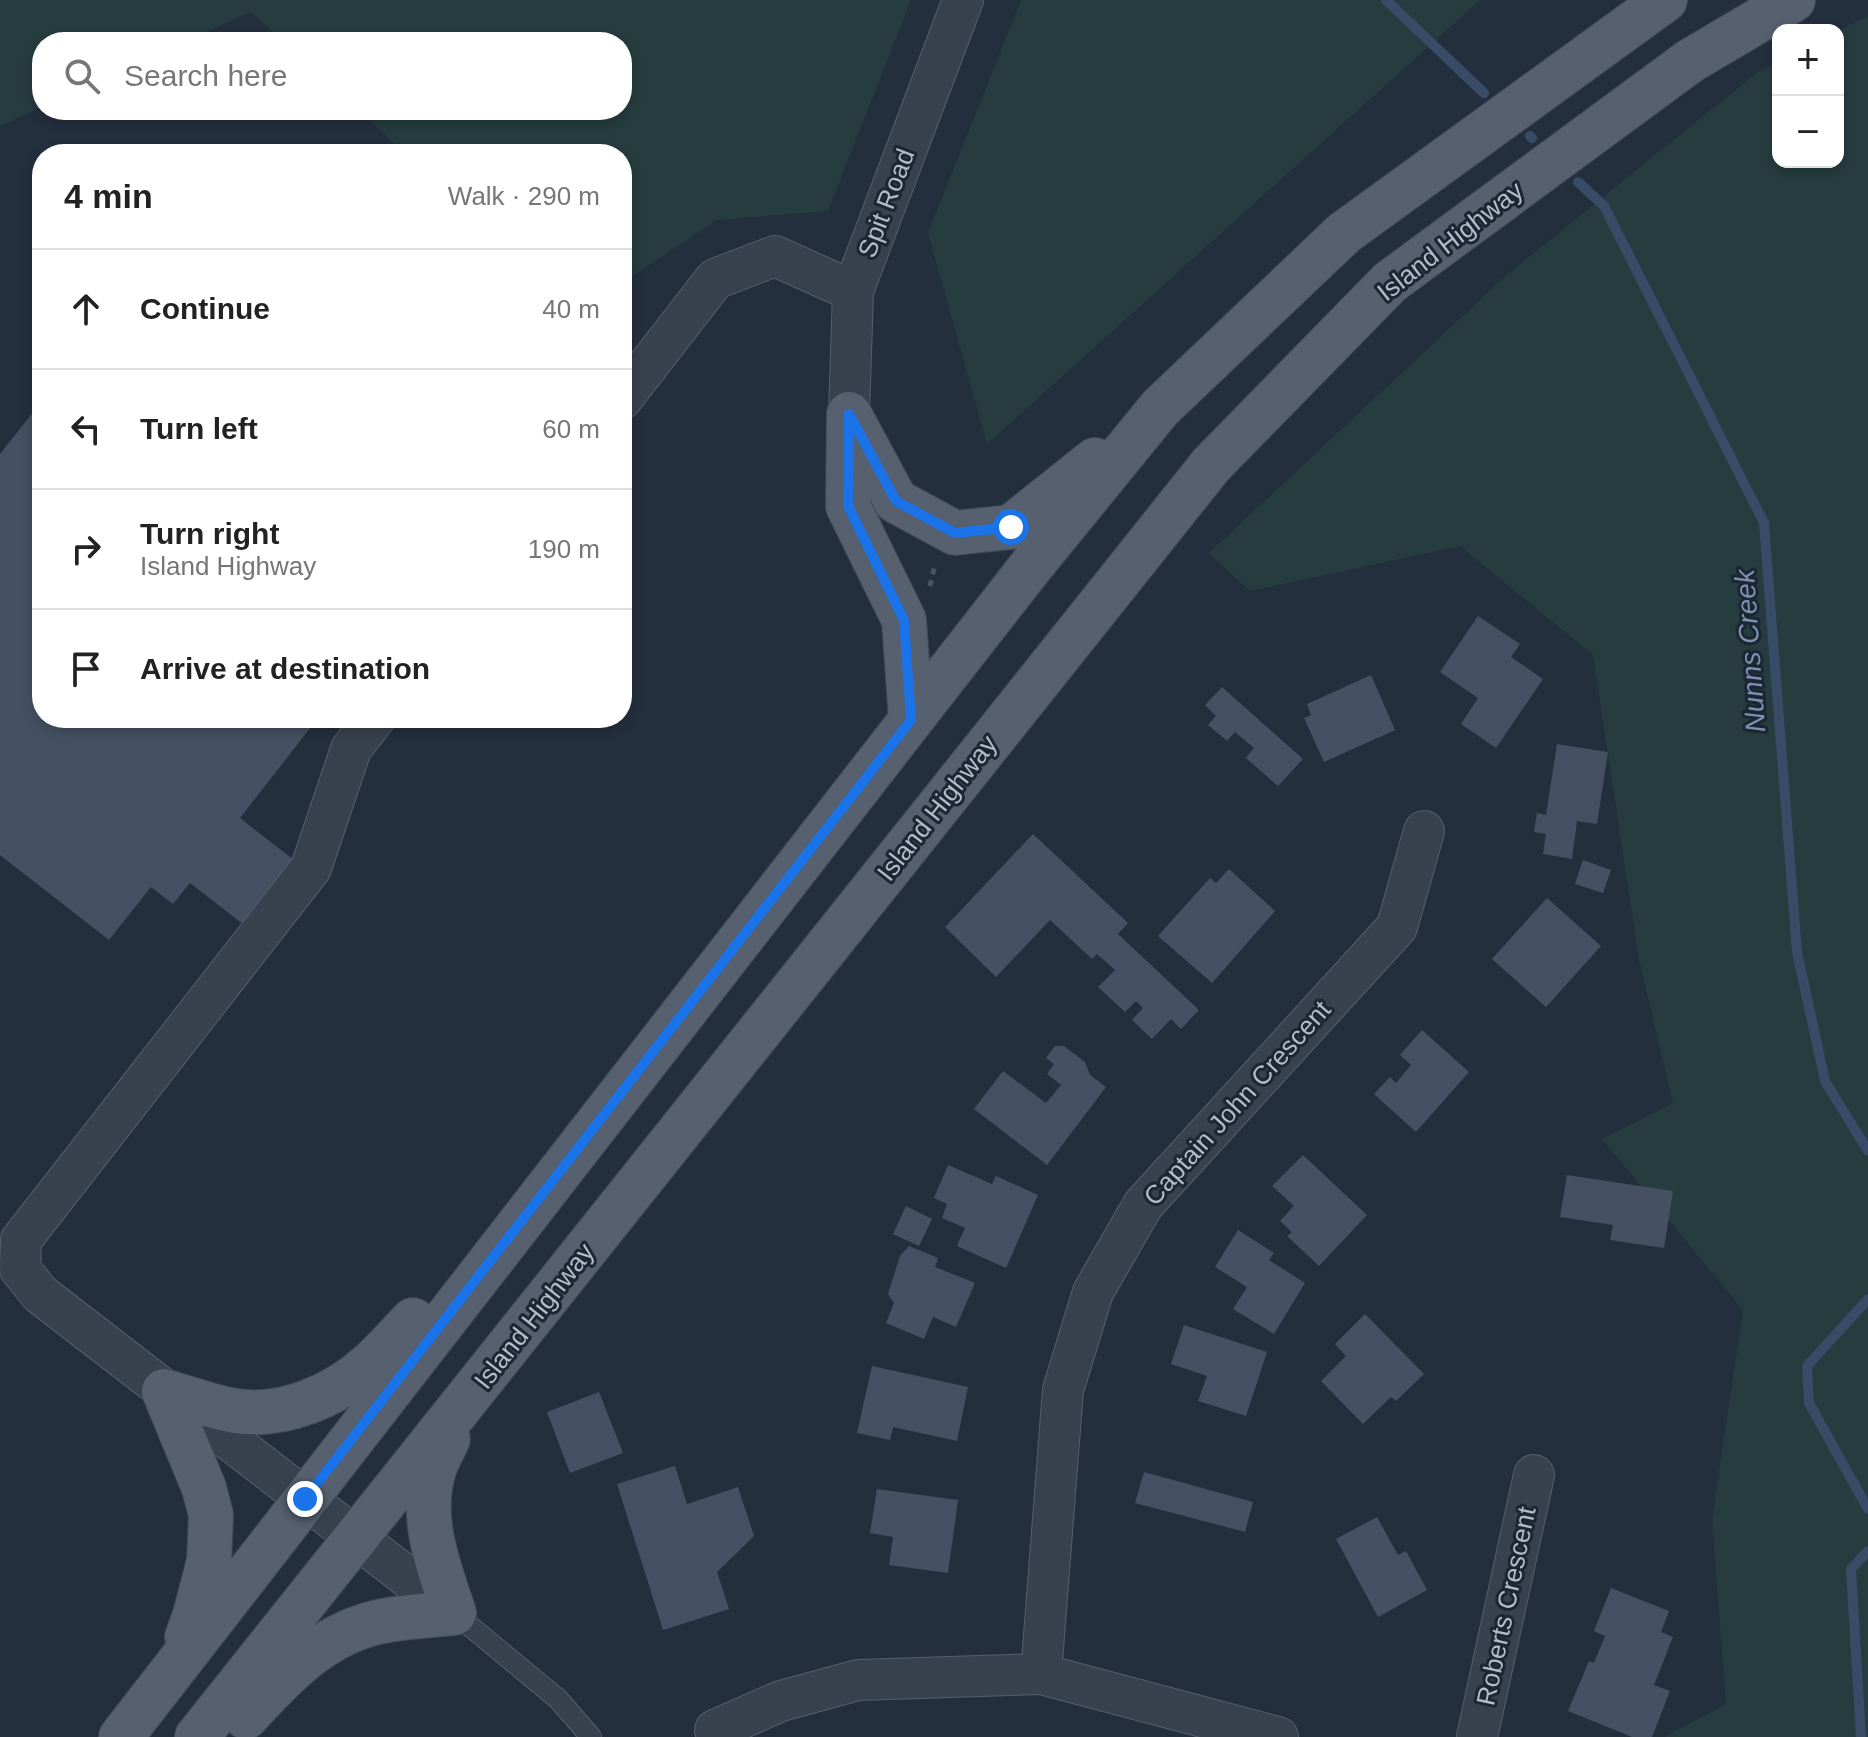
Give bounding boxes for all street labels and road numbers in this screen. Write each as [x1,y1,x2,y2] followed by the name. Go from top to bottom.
[852,144,920,262] street label: Spit Road
[1371,175,1529,307] street label: Island Highway
[871,729,1003,887] street label: Island Highway
[1137,994,1337,1211] street label: Captain John Crescent
[468,1237,600,1395] street label: Island Highway
[1470,1503,1542,1708] street label: Roberts Crescent

